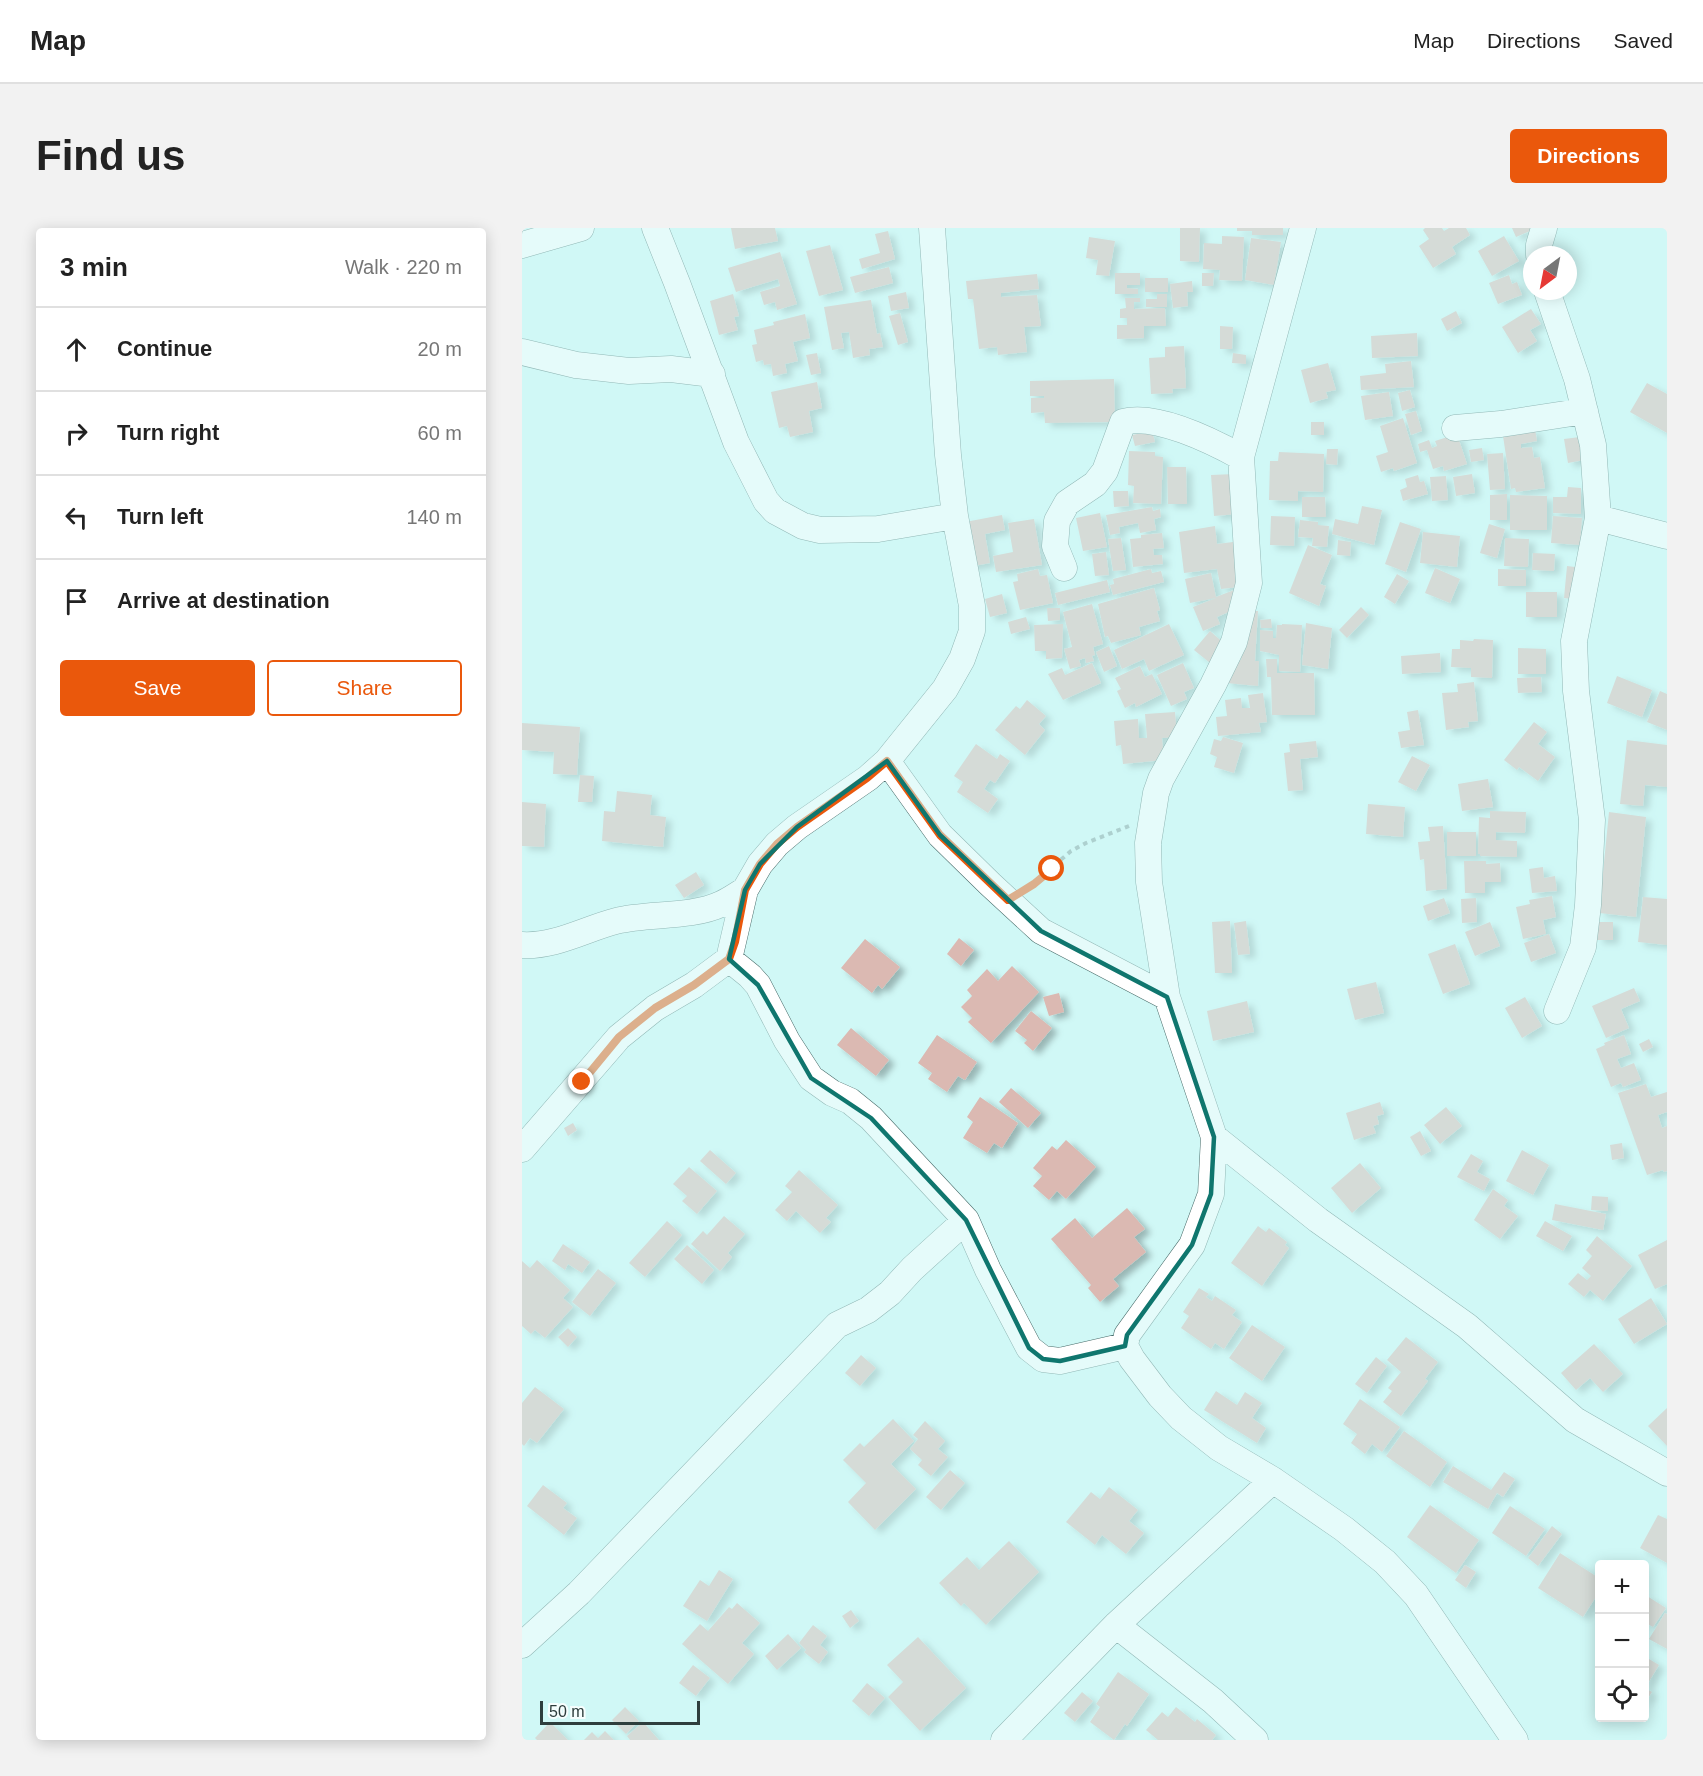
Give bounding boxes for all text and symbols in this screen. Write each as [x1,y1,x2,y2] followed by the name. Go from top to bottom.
[30,25,86,56] text: Map
[1413,29,1454,52] text: Map
[1487,29,1580,52] text: Directions
[1613,29,1673,52] text: Saved
[1510,129,1667,183] button: Directions
[36,132,185,179] text: Find us
[1523,246,1577,300] north arrow
[60,252,128,282] text: 3 min
[345,256,462,278] text: Walk · 220 m
[60,333,93,366] icon: ahead
[117,336,212,361] text: Continue
[418,338,462,360] text: 20 m
[60,417,93,450] icon: right
[117,420,219,445] text: Turn right
[418,422,462,444] text: 60 m
[60,501,93,534] icon: left
[117,504,203,529] text: Turn left
[406,506,462,528] text: 140 m
[60,585,93,618] icon: arrive
[117,588,330,613] text: Arrive at destination
[60,660,255,716] button: Save
[267,660,462,716] button: Share
[1038,855,1064,881] route start
[568,1068,594,1094] route end
[1595,1560,1649,1722] map controls
[1595,1560,1649,1614] button: +
[1595,1614,1649,1668] button: −
[1595,1668,1649,1722] button: locate
[540,1698,700,1726] scale bar
[549,1703,585,1720] text: 50 m

